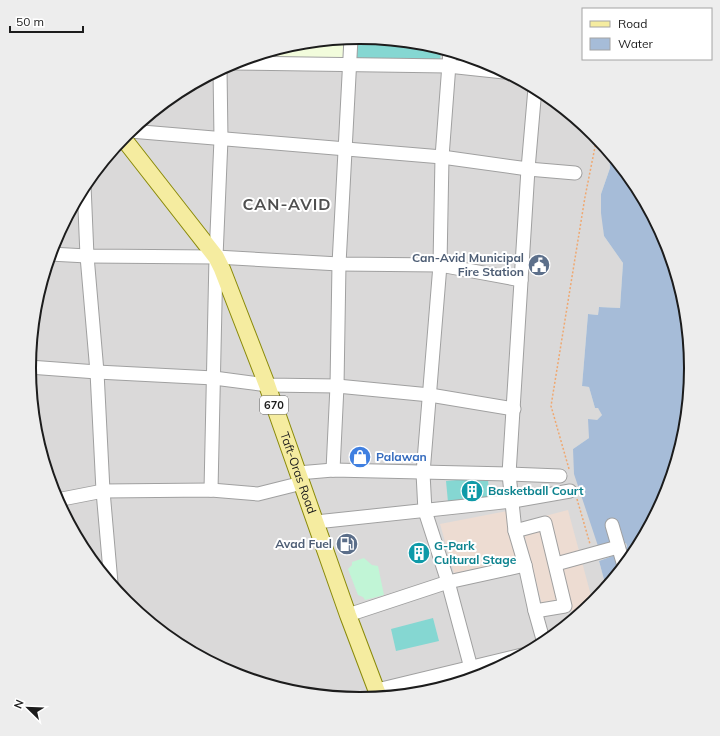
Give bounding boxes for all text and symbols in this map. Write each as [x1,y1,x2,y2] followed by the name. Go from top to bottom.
[10,8,83,34] scale bar
[582,8,712,60] legend
[16,14,44,29] text: 50 m
[618,16,647,31] text: Road
[618,36,654,51] text: Water
[243,194,331,214] district label: CAN-AVID
[412,250,524,279] place label: Can-Avid Municipal Fire Station
[526,252,552,278] public building icon: Can-Avid Municipal Fire Station
[260,396,288,414] road number: 670
[277,430,320,516] street label: Taft-Oras Road
[347,444,373,470] shop icon: Palawan
[376,449,427,464] place label: Palawan
[459,478,485,504] building icon: Basketball Court
[488,483,584,498] place label: Basketball Court
[334,531,360,557] fuel station icon: Avad Fuel
[275,536,332,551] place label: Avad Fuel
[434,538,517,567] place label: G-Park Cultural Stage
[406,540,432,566] building icon: G-Park Cultural Stage
[8,688,48,728] north arrow
[11,698,27,711] text: N

